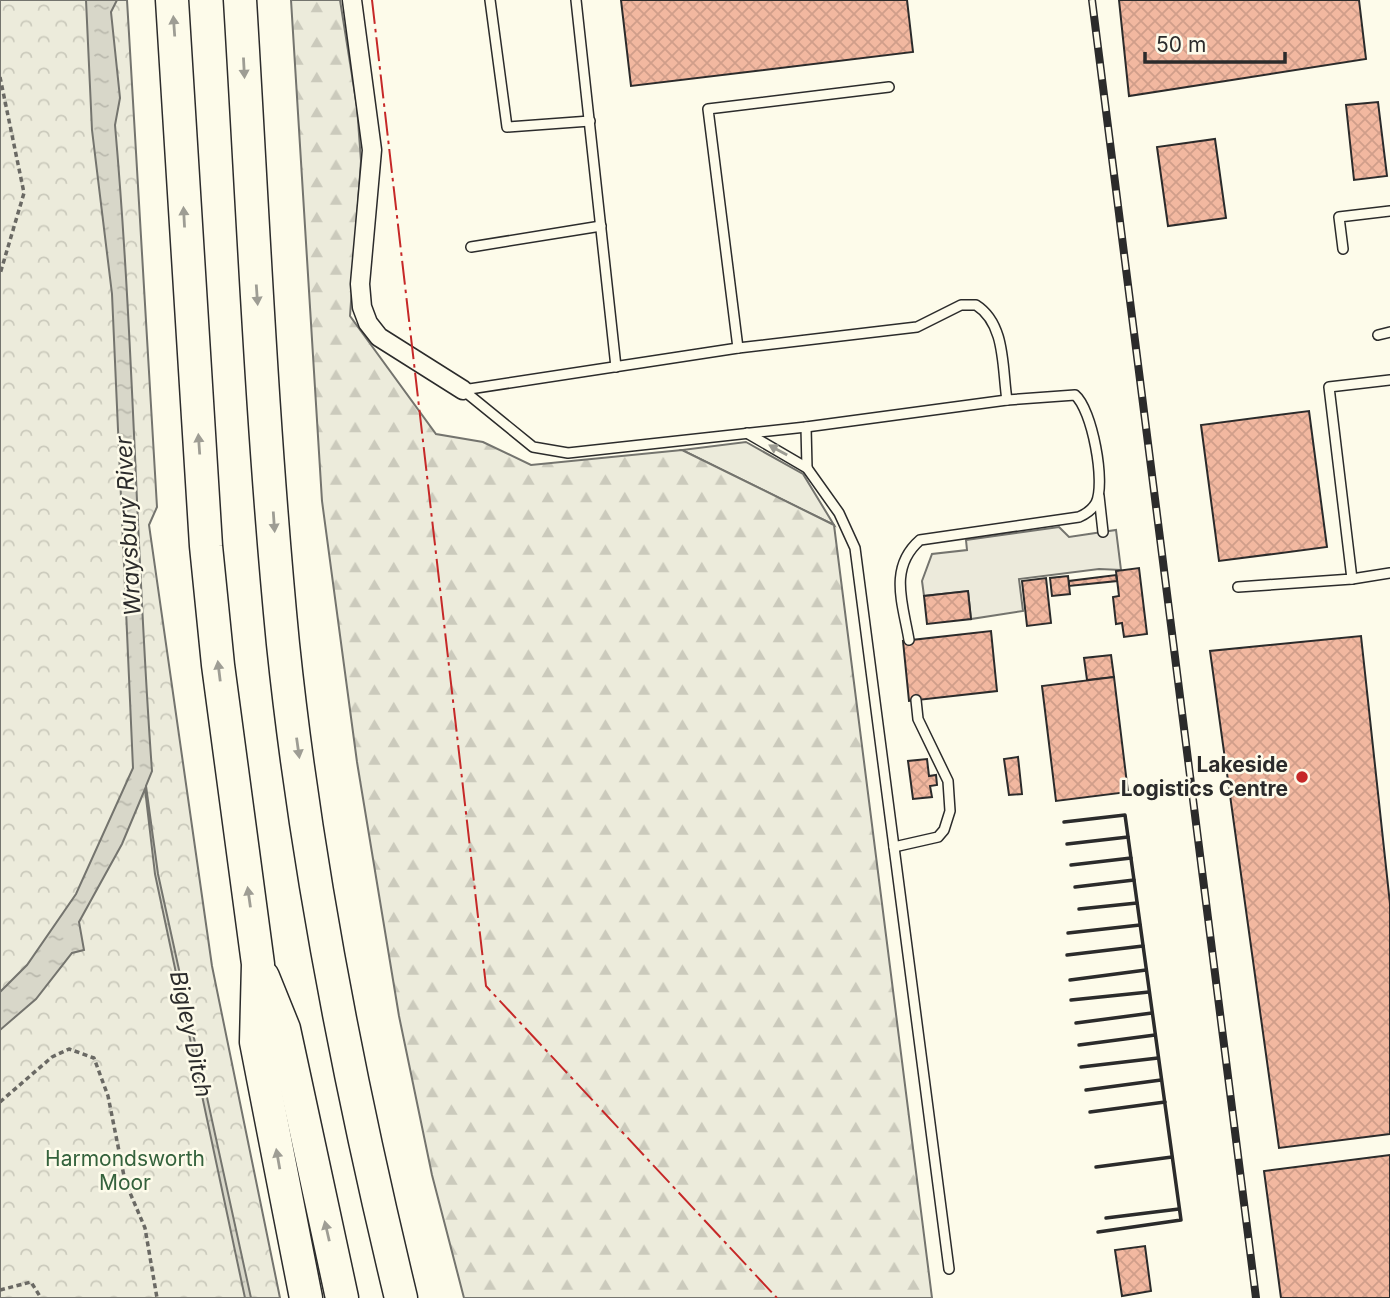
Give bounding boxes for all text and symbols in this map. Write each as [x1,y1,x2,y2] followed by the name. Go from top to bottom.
[168,15,179,37] one-way arrow
[1145,21,1285,65] scale bar
[1156,32,1206,57] text: 50 m
[239,57,250,79] one-way arrow
[179,206,190,228] one-way arrow
[252,284,263,306] one-way arrow
[193,433,204,455] one-way arrow
[109,434,147,617] water label: Wraysbury River
[768,444,788,456] one-way arrow
[269,511,280,533] one-way arrow
[213,660,224,682] one-way arrow
[292,737,303,759] one-way arrow
[1121,752,1288,801] place label: Lakeside Logistics Centre
[1294,769,1310,785] marker: Lakeside Logistics Centre
[243,885,254,907] one-way arrow
[164,968,218,1100] water label: Bigley Ditch
[45,1146,205,1195] park label: Harmondsworth Moor
[272,1148,283,1170] one-way arrow
[322,1220,333,1242] one-way arrow

